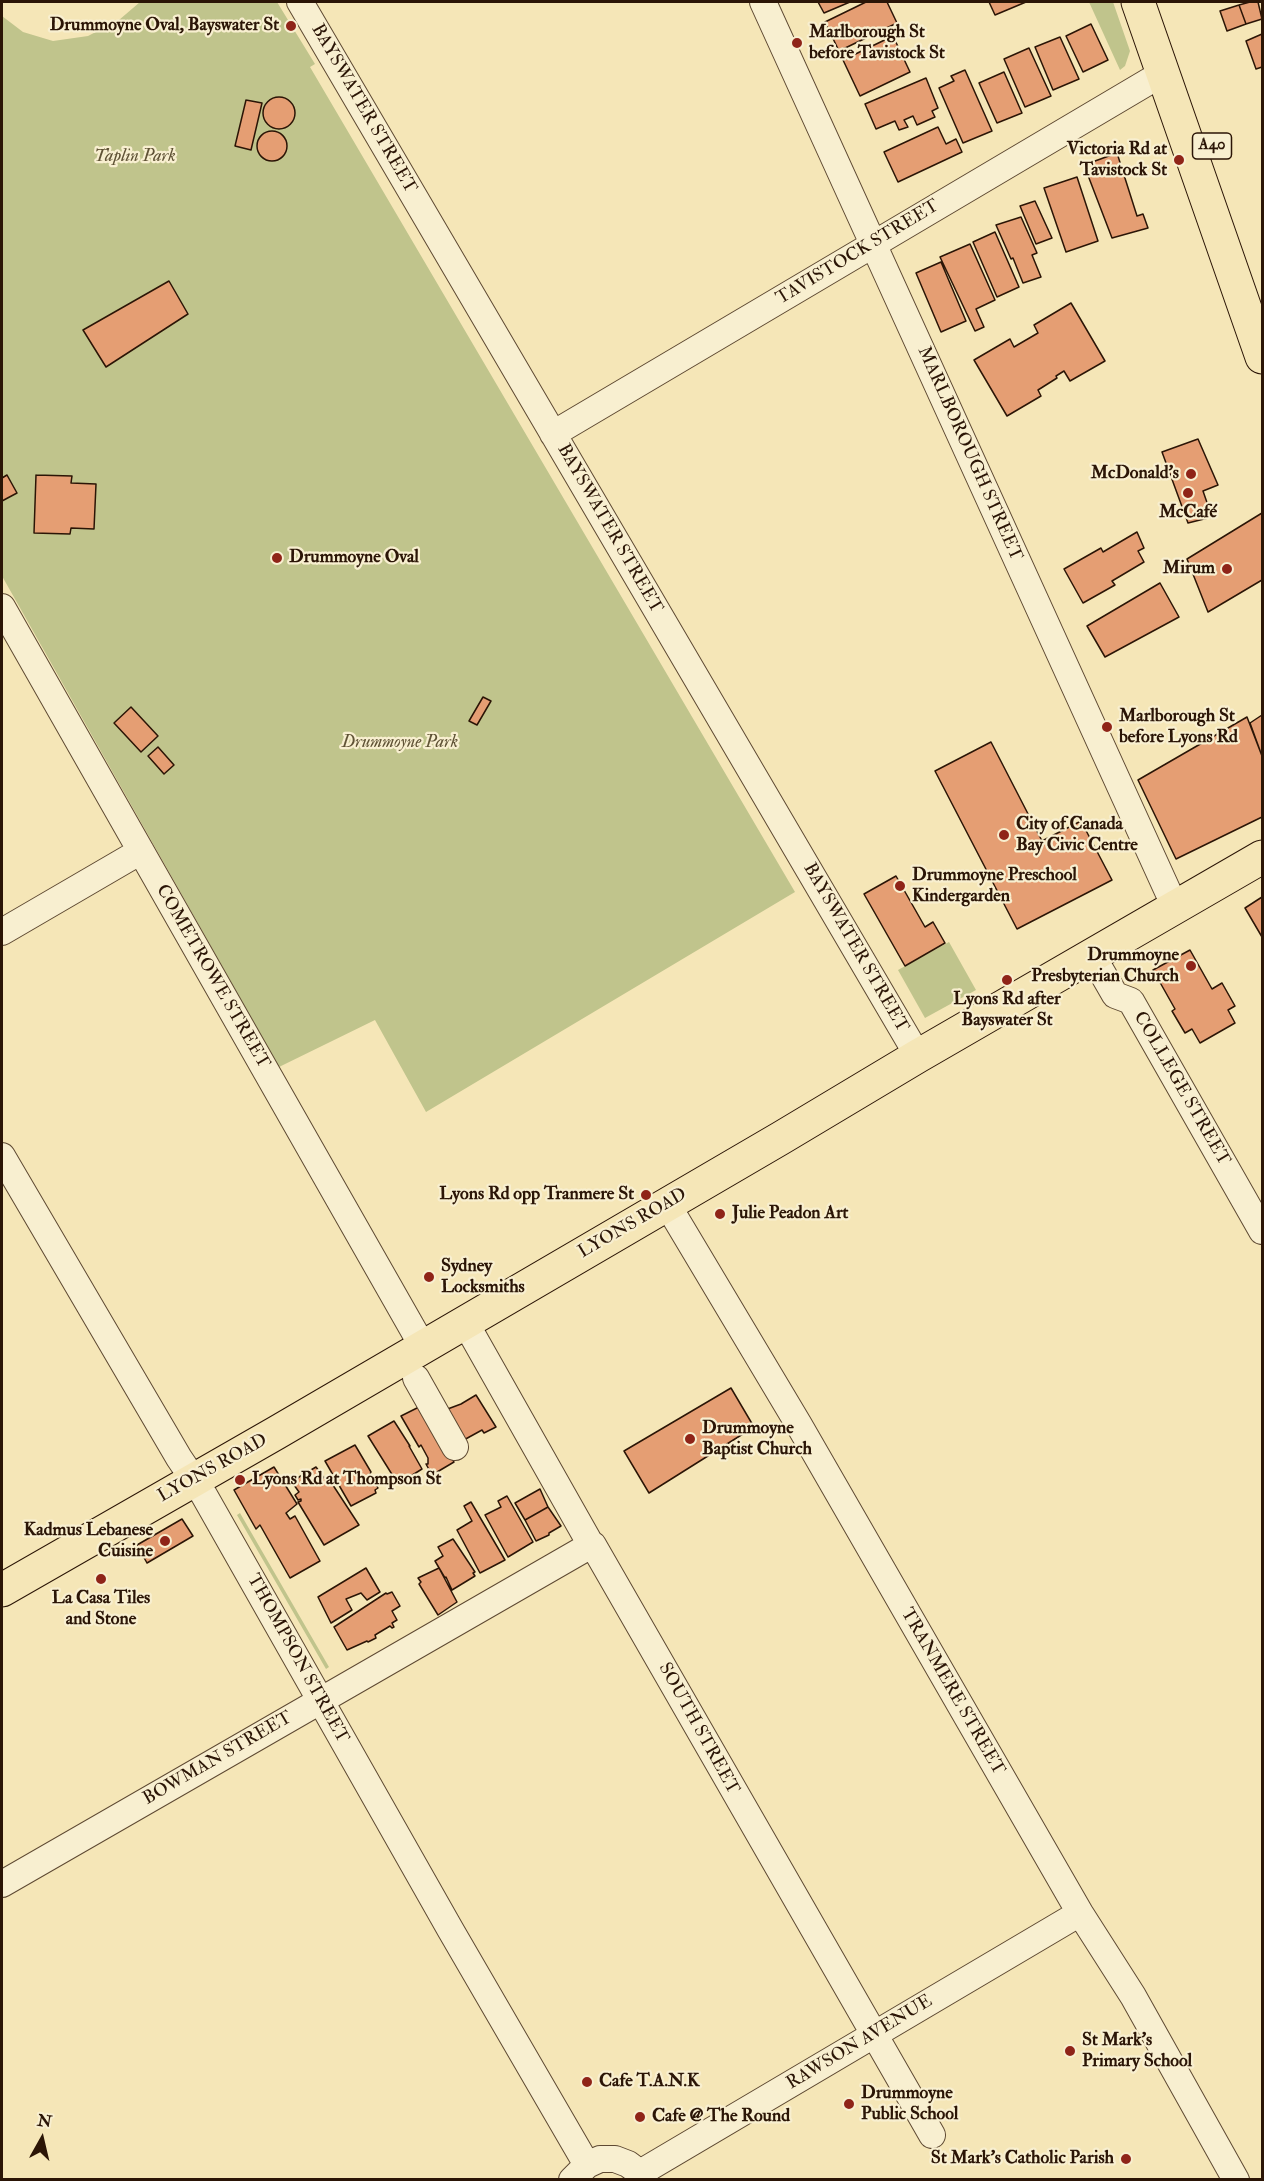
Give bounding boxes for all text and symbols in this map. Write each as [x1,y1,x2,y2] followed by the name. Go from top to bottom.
[50,15,279,37] place label: Drummoyne Oval, Bayswater St
[284,19,298,33] marker: Drummoyne Oval, Bayswater St
[306,21,420,197] street label: BAYSWATER STREET
[809,22,945,64] place label: Marlborough St before Tavistock St
[790,36,804,50] marker: Marlborough St before Tavistock St
[1192,133,1232,159] road number: A40
[1067,139,1167,182] place label: Victoria Rd at Tavistock St
[94,146,176,168] park label: Taplin Park
[1172,153,1186,167] marker: Victoria Rd at Tavistock St
[773,196,943,310] street label: TAVISTOCK STREET
[912,344,1026,564] street label: MARLBOROUGH STREET
[552,441,666,617] street label: BAYSWATER STREET
[1091,463,1179,485] place label: McDonald's
[1184,467,1198,481] marker: McDonald's
[1181,486,1195,500] marker: McCafé
[1159,502,1217,524] place label: McCafé
[289,547,419,569] place label: Drummoyne Oval
[270,551,284,565] marker: Drummoyne Oval
[1163,558,1215,580] place label: Mirum
[1220,562,1234,576] marker: Mirum
[1119,706,1238,748] place label: Marlborough St before Lyons Rd
[1100,720,1114,734] marker: Marlborough St before Lyons Rd
[342,732,458,754] park label: Drummoyne Park
[1016,814,1138,856] place label: City of Canada Bay Civic Centre
[997,828,1011,842] marker: City of Canada Bay Civic Centre
[798,860,912,1036] street label: BAYSWATER STREET
[912,865,1077,908] place label: Drummoyne Preschool Kindergarden
[893,879,907,893] marker: Drummoyne Preschool Kindergarden
[150,881,274,1073] street label: COMETROWE STREET
[1031,945,1179,988] place label: Drummoyne Presbyterian Church
[1184,959,1198,973] marker: Drummoyne Presbyterian Church
[1000,973,1014,987] marker: Lyons Rd after Bayswater St
[953,989,1061,1032] place label: Lyons Rd after Bayswater St
[1128,1008,1234,1170] street label: COLLEGE STREET
[439,1184,634,1206] place label: Lyons Rd opp Tranmere St
[575,1184,691,1264] street label: LYONS ROAD
[639,1188,653,1202] marker: Lyons Rd opp Tranmere St
[732,1203,848,1225] place label: Julie Peadon Art
[713,1207,727,1221] marker: Julie Peadon Art
[441,1256,525,1298] place label: Sydney Locksmiths
[422,1270,436,1284] marker: Sydney Locksmiths
[702,1418,812,1460] place label: Drummoyne Baptist Church
[155,1430,271,1508] street label: LYONS ROAD
[683,1432,697,1446] marker: Drummoyne Baptist Church
[252,1469,441,1491] place label: Lyons Rd at Thompson St
[233,1473,247,1487] marker: Lyons Rd at Thompson St
[24,1520,153,1562] place label: Kadmus Lebanese Cuisine
[158,1534,172,1548] marker: Kadmus Lebanese Cuisine
[241,1571,353,1747] street label: THOMPSON STREET
[94,1572,108,1586] marker: La Casa Tiles and Stone
[52,1588,150,1630] place label: La Casa Tiles and Stone
[895,1605,1009,1779] street label: TRANMERE STREET
[653,1659,743,1799] street label: SOUTH STREET
[140,1708,296,1810] street label: BOWMAN STREET
[783,1991,937,2095] street label: RAWSON AVENUE
[1082,2030,1192,2072] place label: St Mark's Primary School
[1063,2044,1077,2058] marker: St Mark's Primary School
[599,2071,700,2093] place label: Cafe T.A.N.K
[580,2075,594,2089] marker: Cafe T.A.N.K
[861,2083,958,2126] place label: Drummoyne Public School
[842,2097,856,2111] marker: Drummoyne Public School
[652,2106,790,2128] place label: Cafe @ The Round
[12,2109,72,2169] north arrow
[36,2110,53,2132] text: N
[633,2110,647,2124] marker: Cafe @ The Round
[931,2148,1114,2170] place label: St Mark's Catholic Parish
[1119,2152,1133,2166] marker: St Mark's Catholic Parish

